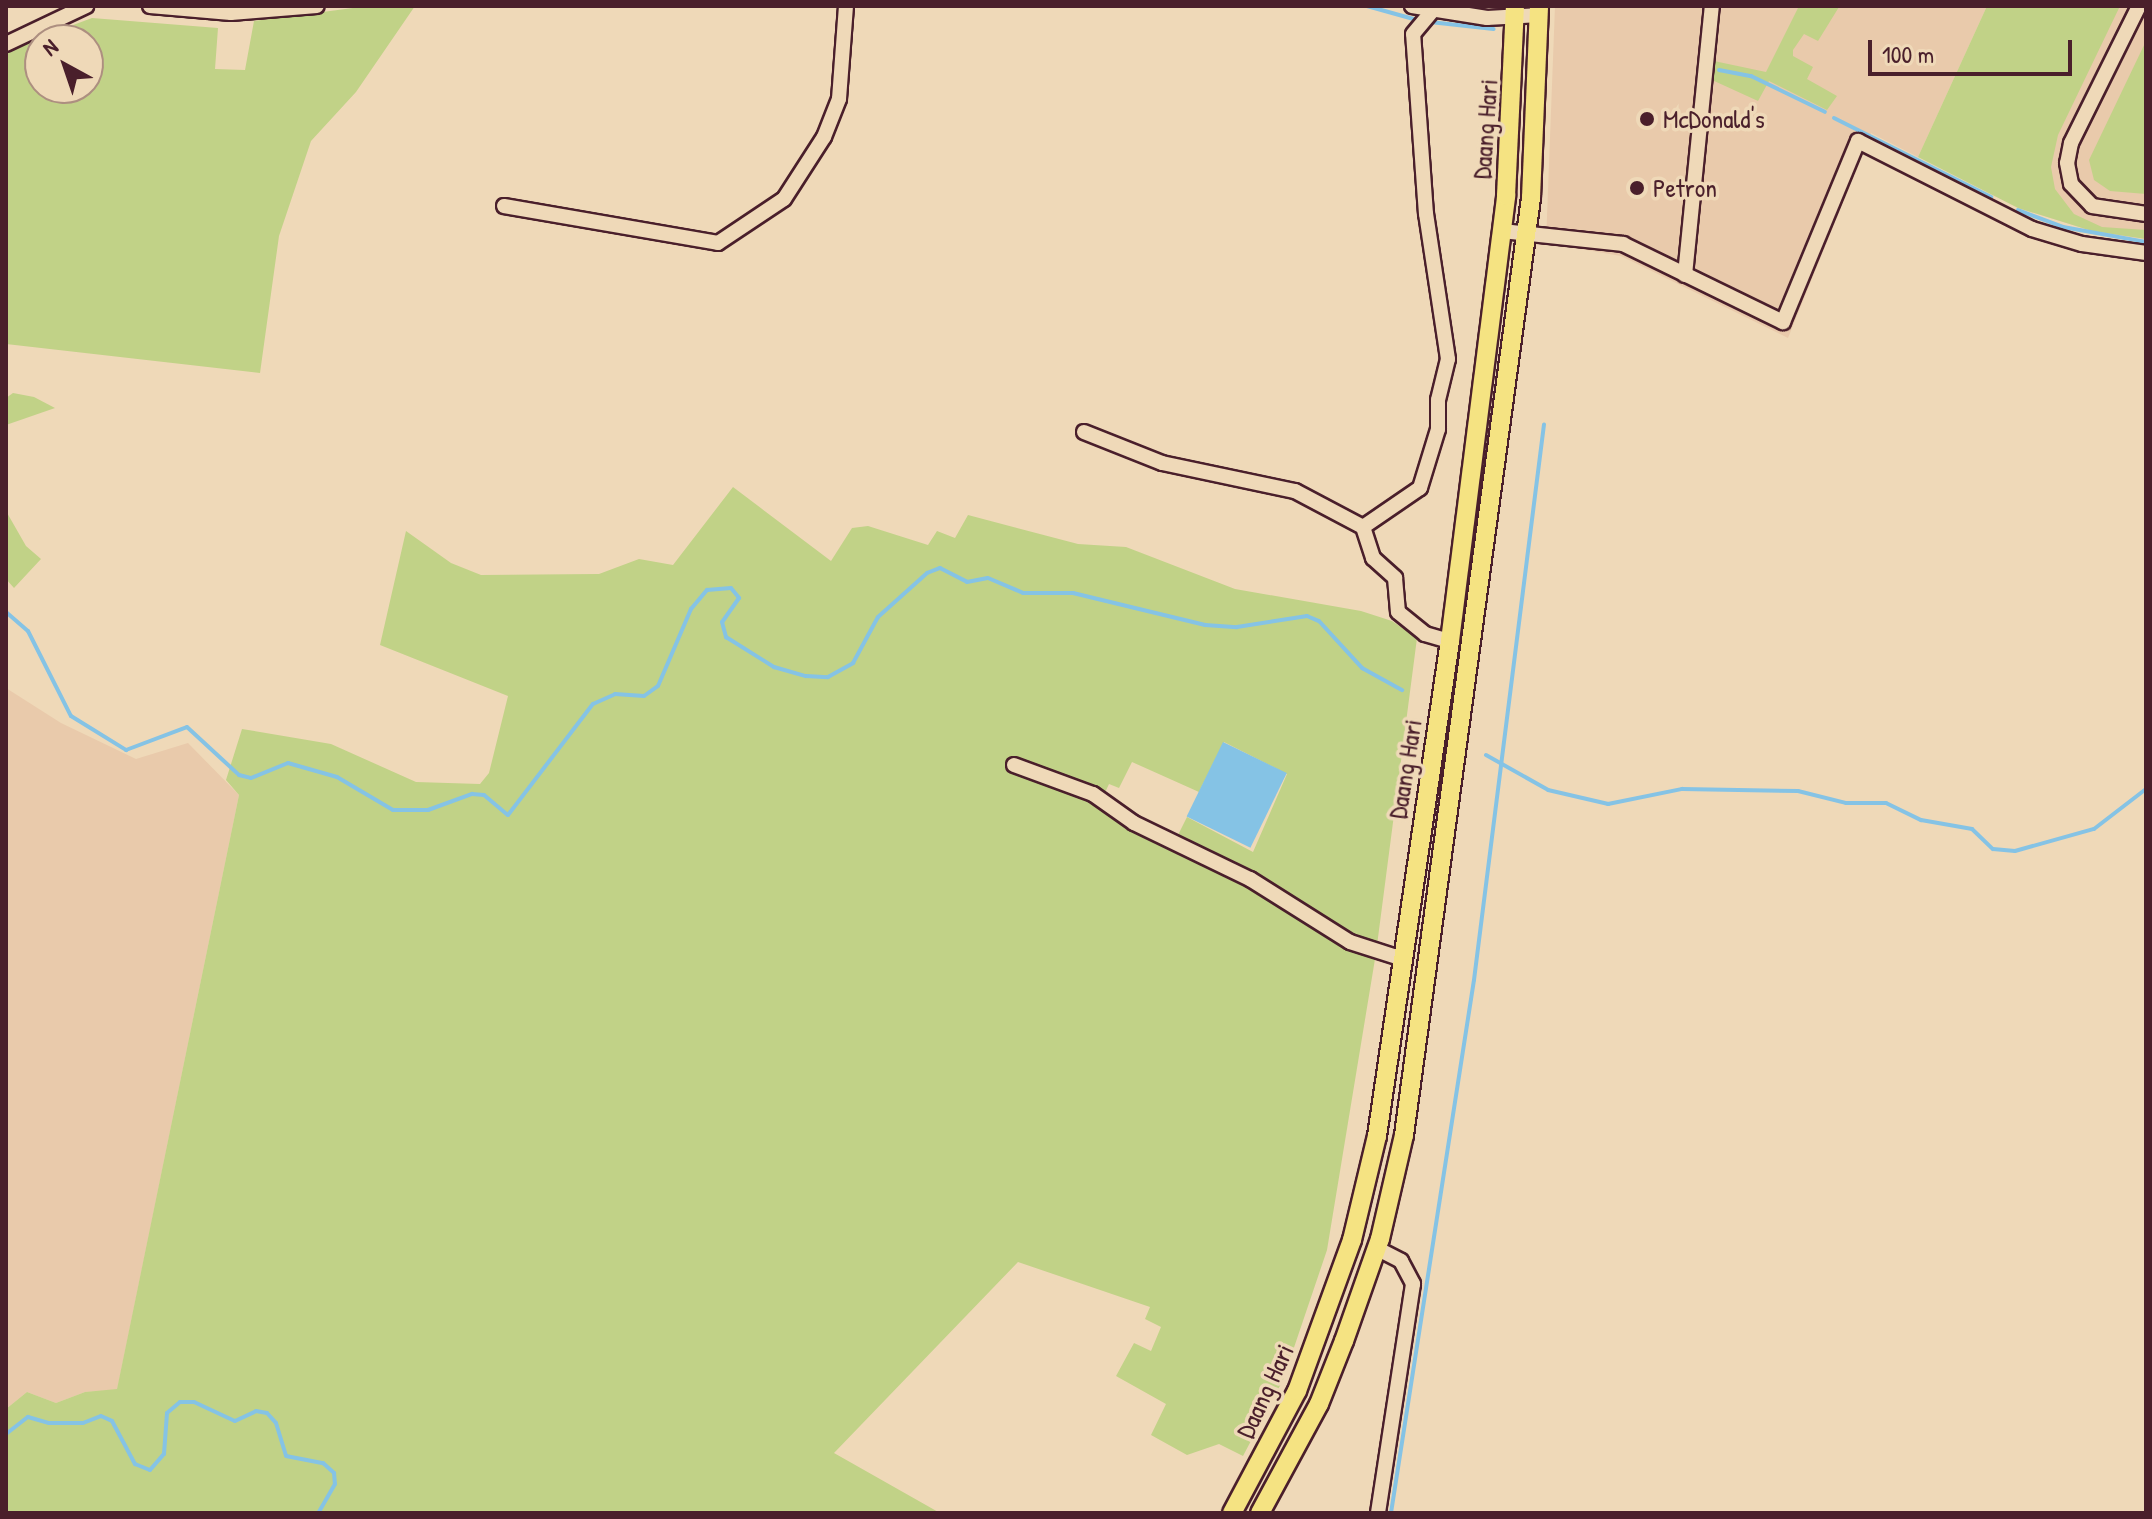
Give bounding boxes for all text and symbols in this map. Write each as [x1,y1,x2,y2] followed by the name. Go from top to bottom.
[24,24,104,104] north arrow
[1872,24,2076,74] scale bar
[36,32,64,62] text: N
[1882,38,1934,70] text: 100 m
[1466,78,1504,180] street label: Daang Hari
[1663,103,1765,135] place label: McDonald's
[1638,110,1656,128] marker: McDonald's
[1653,172,1717,204] place label: Petron
[1628,179,1646,197] marker: Petron
[1382,717,1428,821] street label: Daang Hari
[1230,1339,1300,1443] street label: Daang Hari

